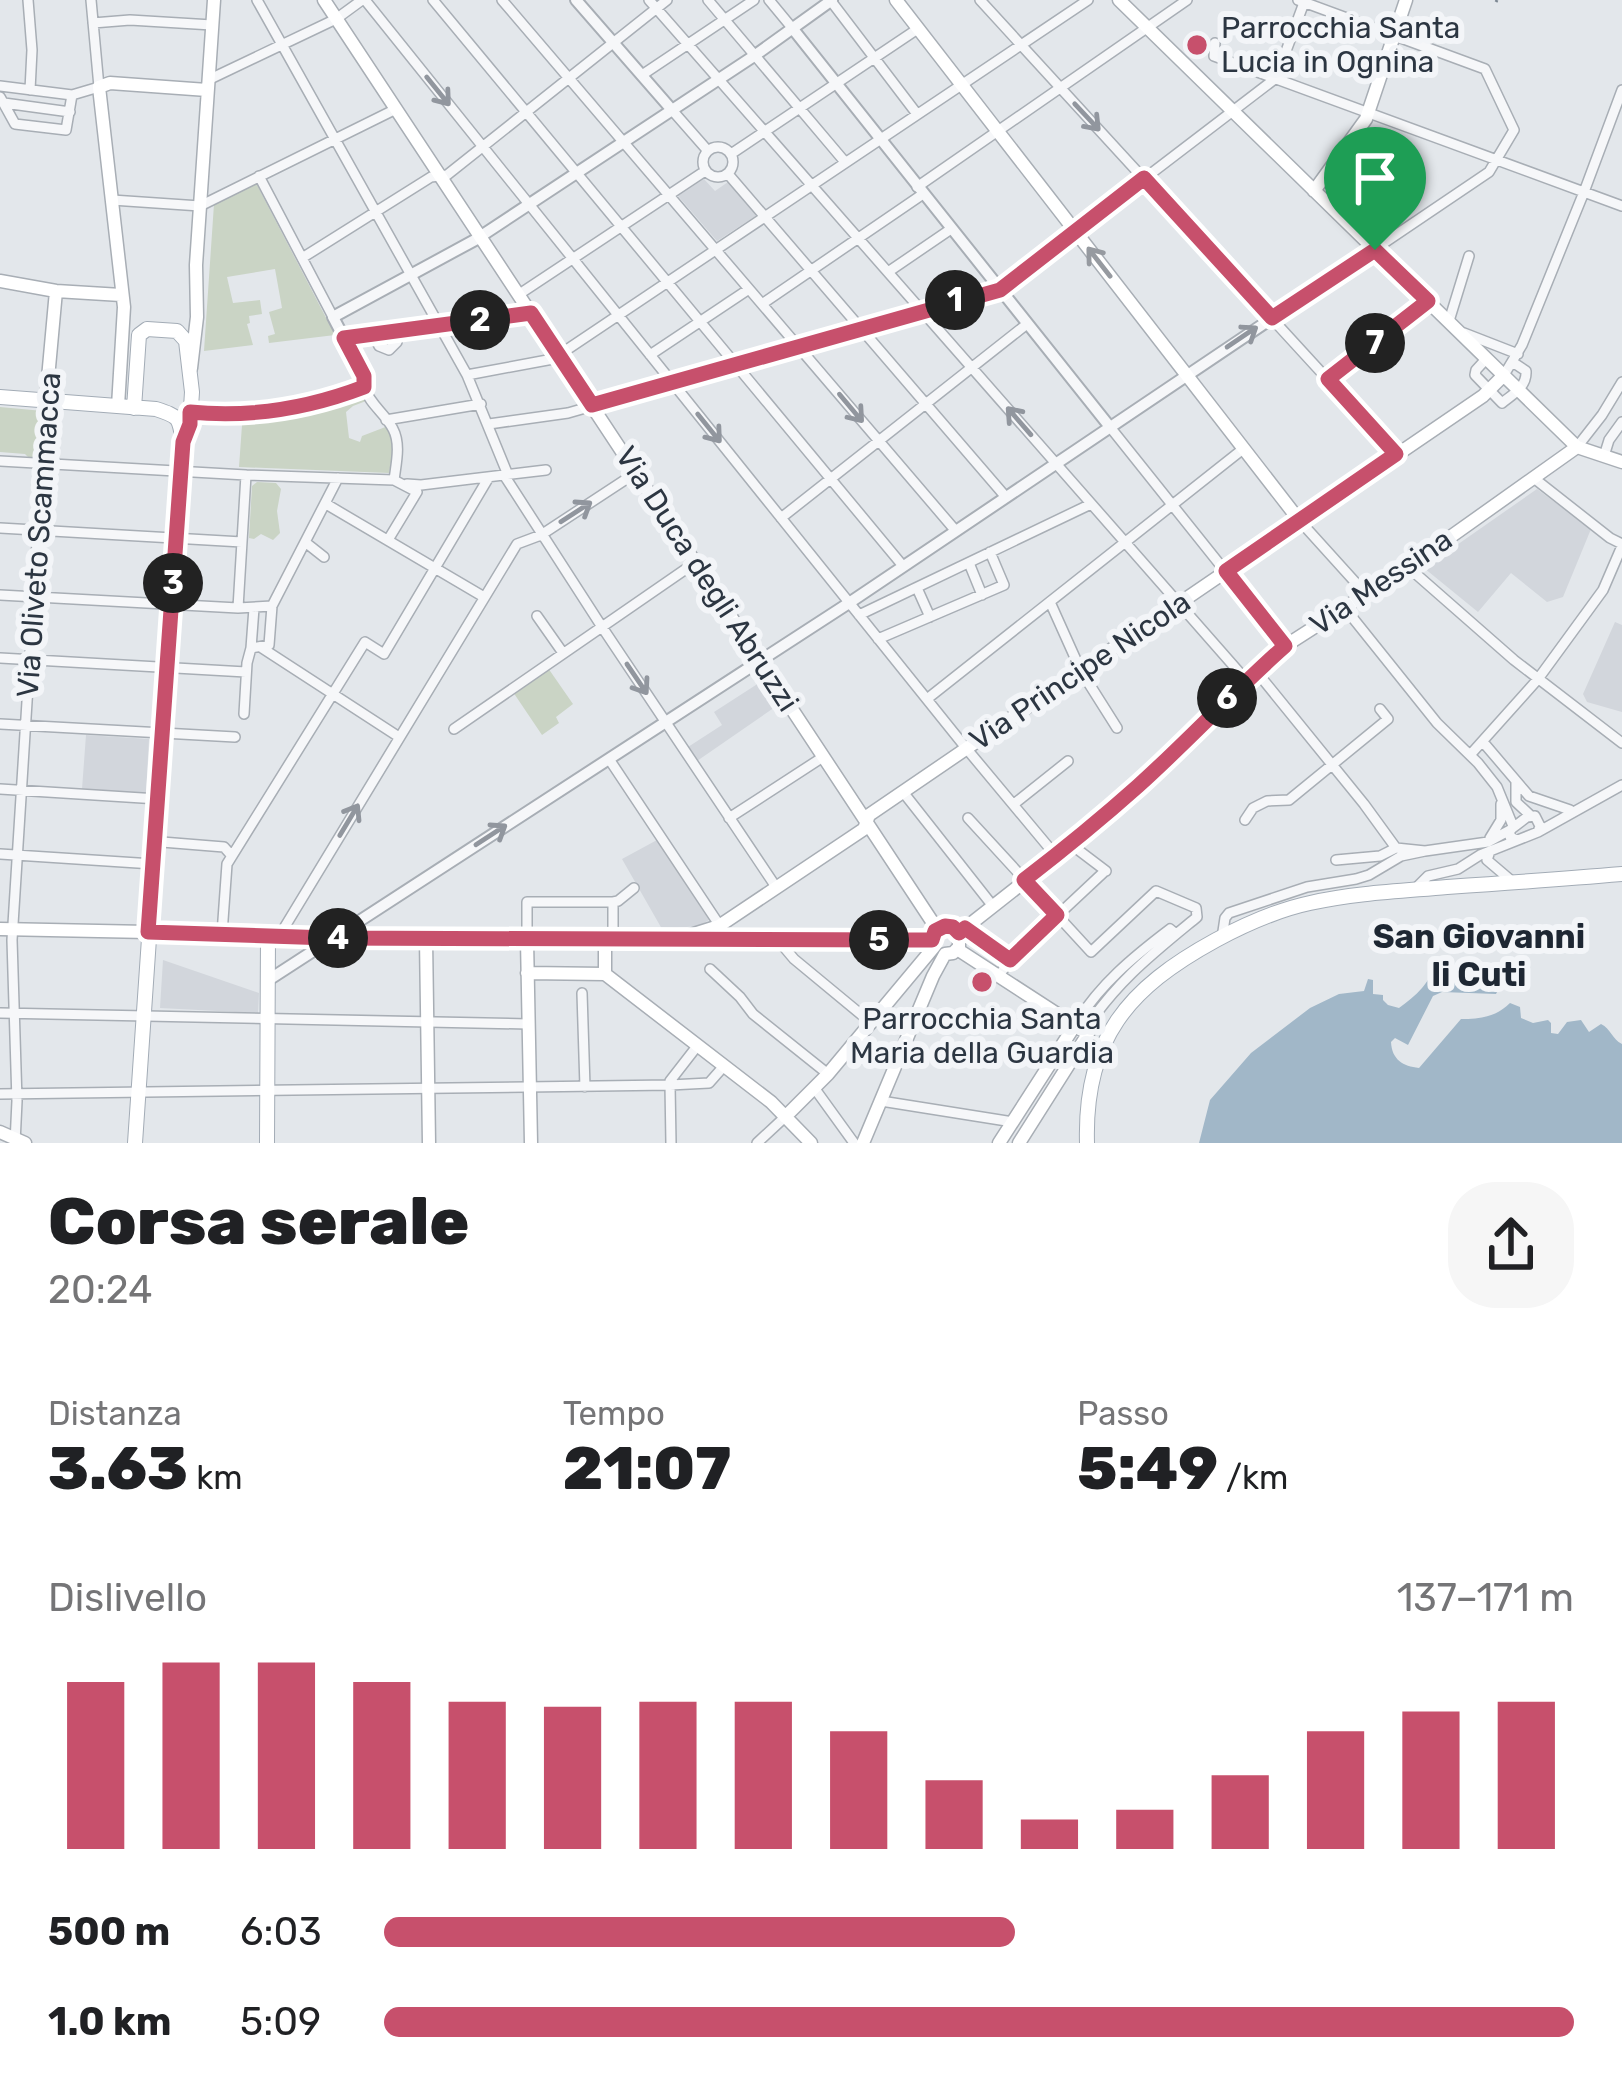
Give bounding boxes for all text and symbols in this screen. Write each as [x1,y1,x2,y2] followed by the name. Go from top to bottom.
[1221,10,1460,80] place label: Parrocchia Santa Lucia in Ognina
[1184,32,1210,58] marker: Parrocchia Santa Lucia in Ognina
[424,75,451,107] one-way arrow
[1073,102,1100,132] one-way arrow
[1324,127,1426,250] pin
[1342,145,1408,211] icon: arrive
[1086,246,1113,278] one-way arrow
[925,270,985,330] pin: 1
[947,280,963,319] text: 1
[450,290,510,350] pin: 2
[469,300,491,339] text: 2
[1345,313,1405,373] pin: 7
[1366,323,1384,362] text: 7
[1225,325,1259,350] one-way arrow
[10,371,68,699] street label: Via Oliveto Scammacca
[836,392,864,423] one-way arrow
[1006,407,1033,437] one-way arrow
[695,411,722,443] one-way arrow
[608,440,806,718] street label: Via Duca degli Abruzzi
[558,500,592,525] one-way arrow
[1303,521,1459,643] street label: Via Messina
[143,553,203,613] pin: 3
[162,563,184,602] text: 3
[963,584,1197,758] street label: Via Principe Nicola
[624,662,649,695] one-way arrow
[1197,668,1257,728] pin: 6
[1216,678,1238,717] text: 6
[337,804,361,838] one-way arrow
[473,822,507,847] one-way arrow
[308,908,368,968] pin: 4
[849,910,909,970] pin: 5
[1373,917,1585,994] district label: San Giovanni li Cuti
[327,918,349,957] text: 4
[868,920,890,959] text: 5
[969,969,995,995] marker: Parrocchia Santa Maria della Guardia
[850,1001,1114,1071] place label: Parrocchia Santa Maria della Guardia
[48,1182,470,1261] text: Corsa serale
[1448,1182,1574,1308] button: share
[48,1267,152,1313] text: 20:24
[48,1394,182,1433] text: Distanza
[563,1394,665,1433] text: Tempo
[1077,1394,1169,1433] text: Passo
[48,1433,188,1504] text: 3.63
[563,1433,731,1504] text: 21:07
[1077,1433,1218,1504] text: 5:49
[188,1458,243,1497] text: km
[1218,1458,1288,1497] text: /km
[48,1575,207,1621] text: Dislivello
[1397,1575,1574,1621] text: 137–171 m
[48,1909,170,1955] text: 500 m
[240,1909,322,1955] text: 6:03
[48,1999,172,2045] text: 1.0 km
[240,1999,321,2045] text: 5:09

